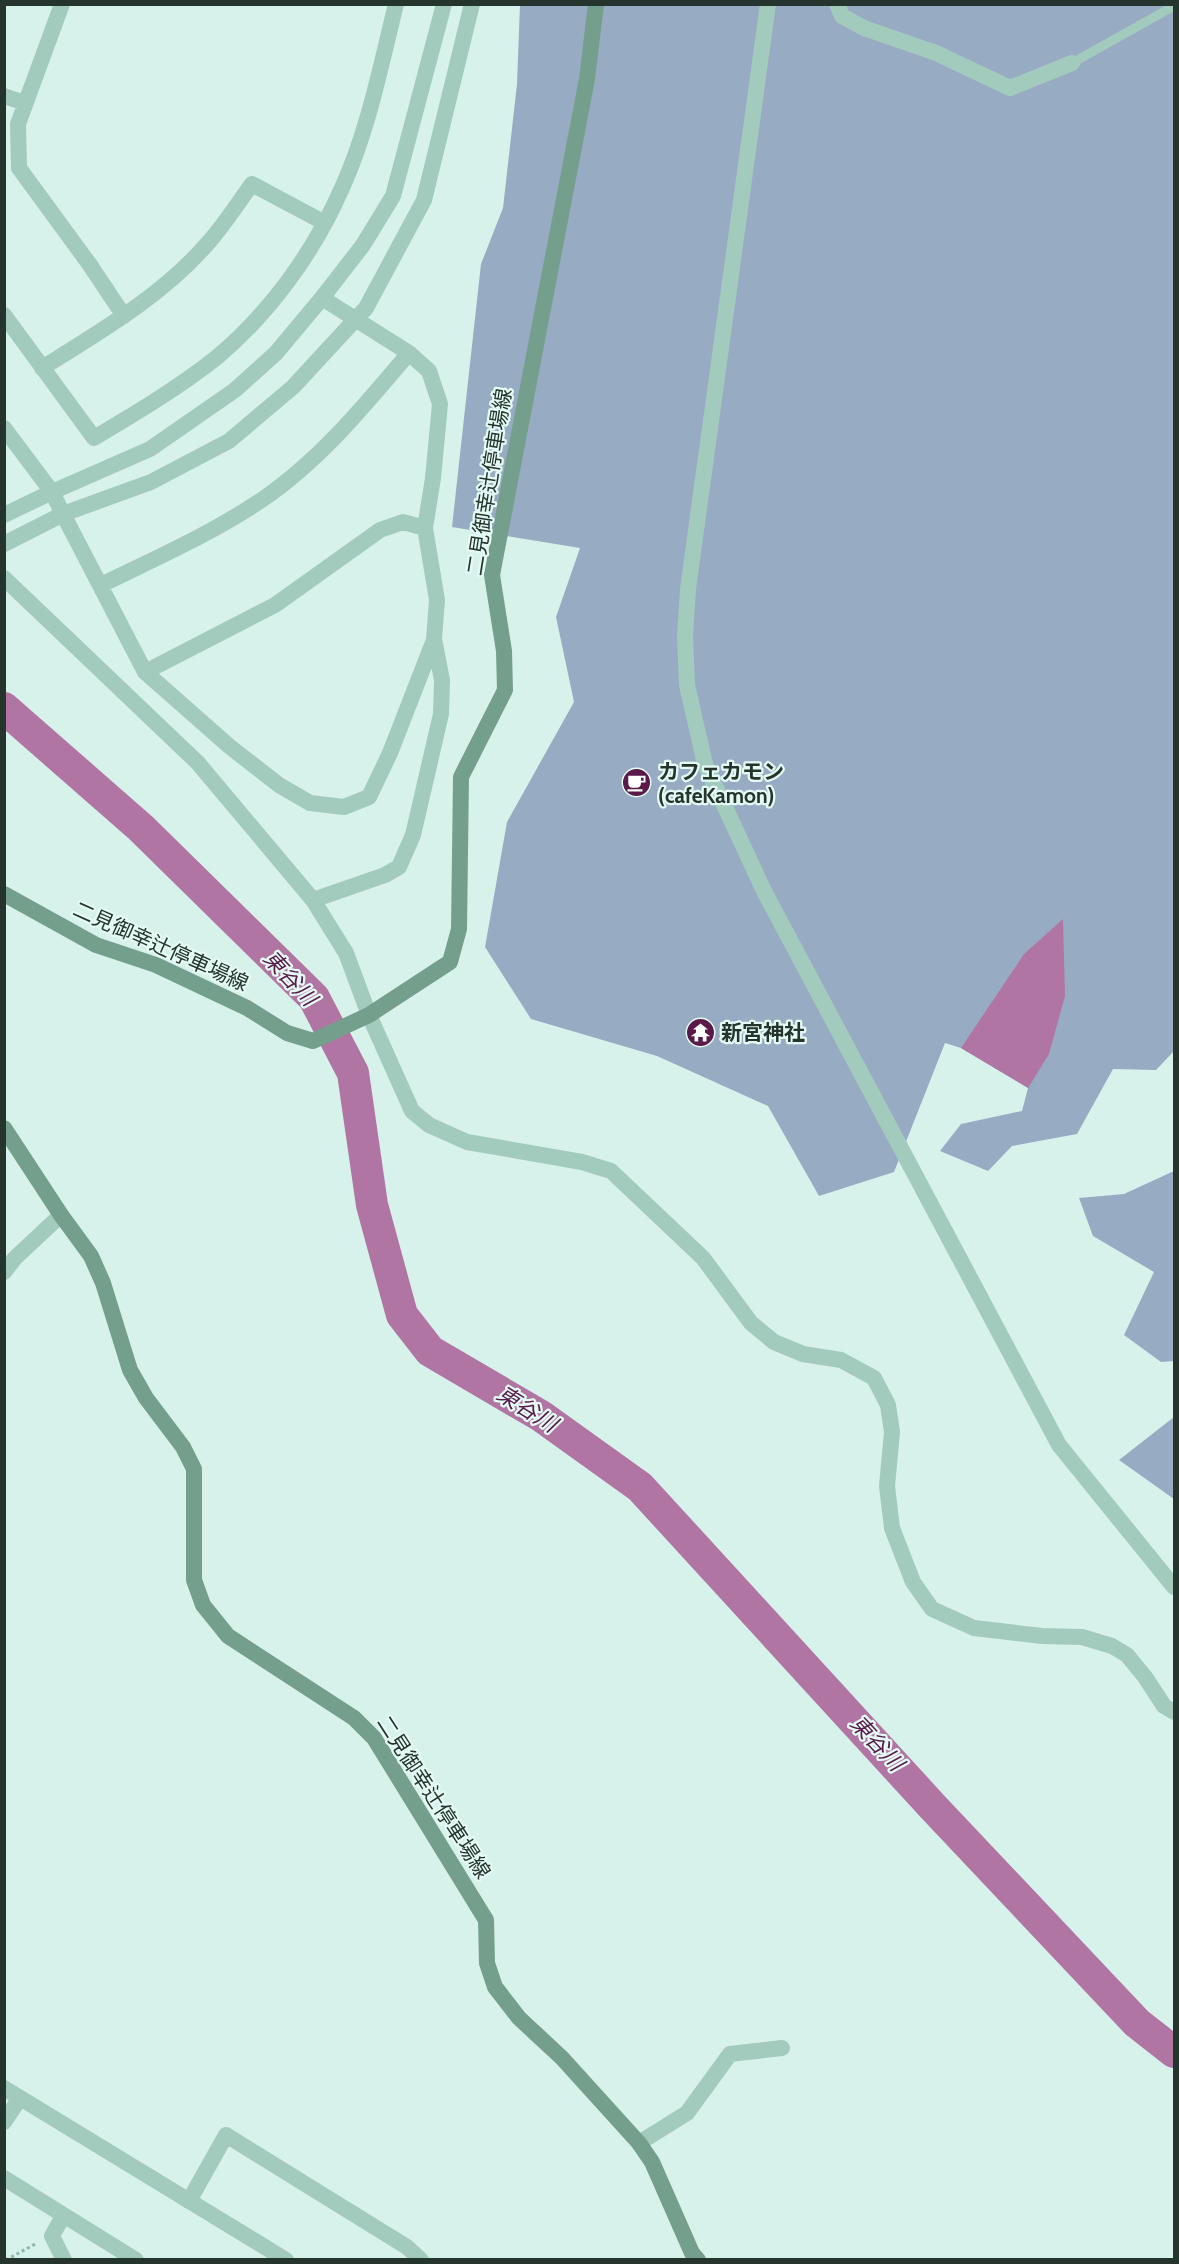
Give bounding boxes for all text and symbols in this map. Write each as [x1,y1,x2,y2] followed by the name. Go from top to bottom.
[462,387,516,577] street label: 二見御幸辻停車場線
[658,759,784,808] place label: カフェカモン (cafeKamon)
[621,767,653,799] cafe icon: カフェカモン (cafeKamon)
[70,896,252,996] street label: 二見御幸辻停車場線
[258,945,324,1013] water label: 東谷川
[684,1016,716,1048] temple icon: 新宮神社
[721,1020,805,1045] place label: 新宮神社
[492,1380,564,1439] water label: 東谷川
[845,1710,911,1778] water label: 東谷川
[372,1711,496,1883] street label: 二見御幸辻停車場線

